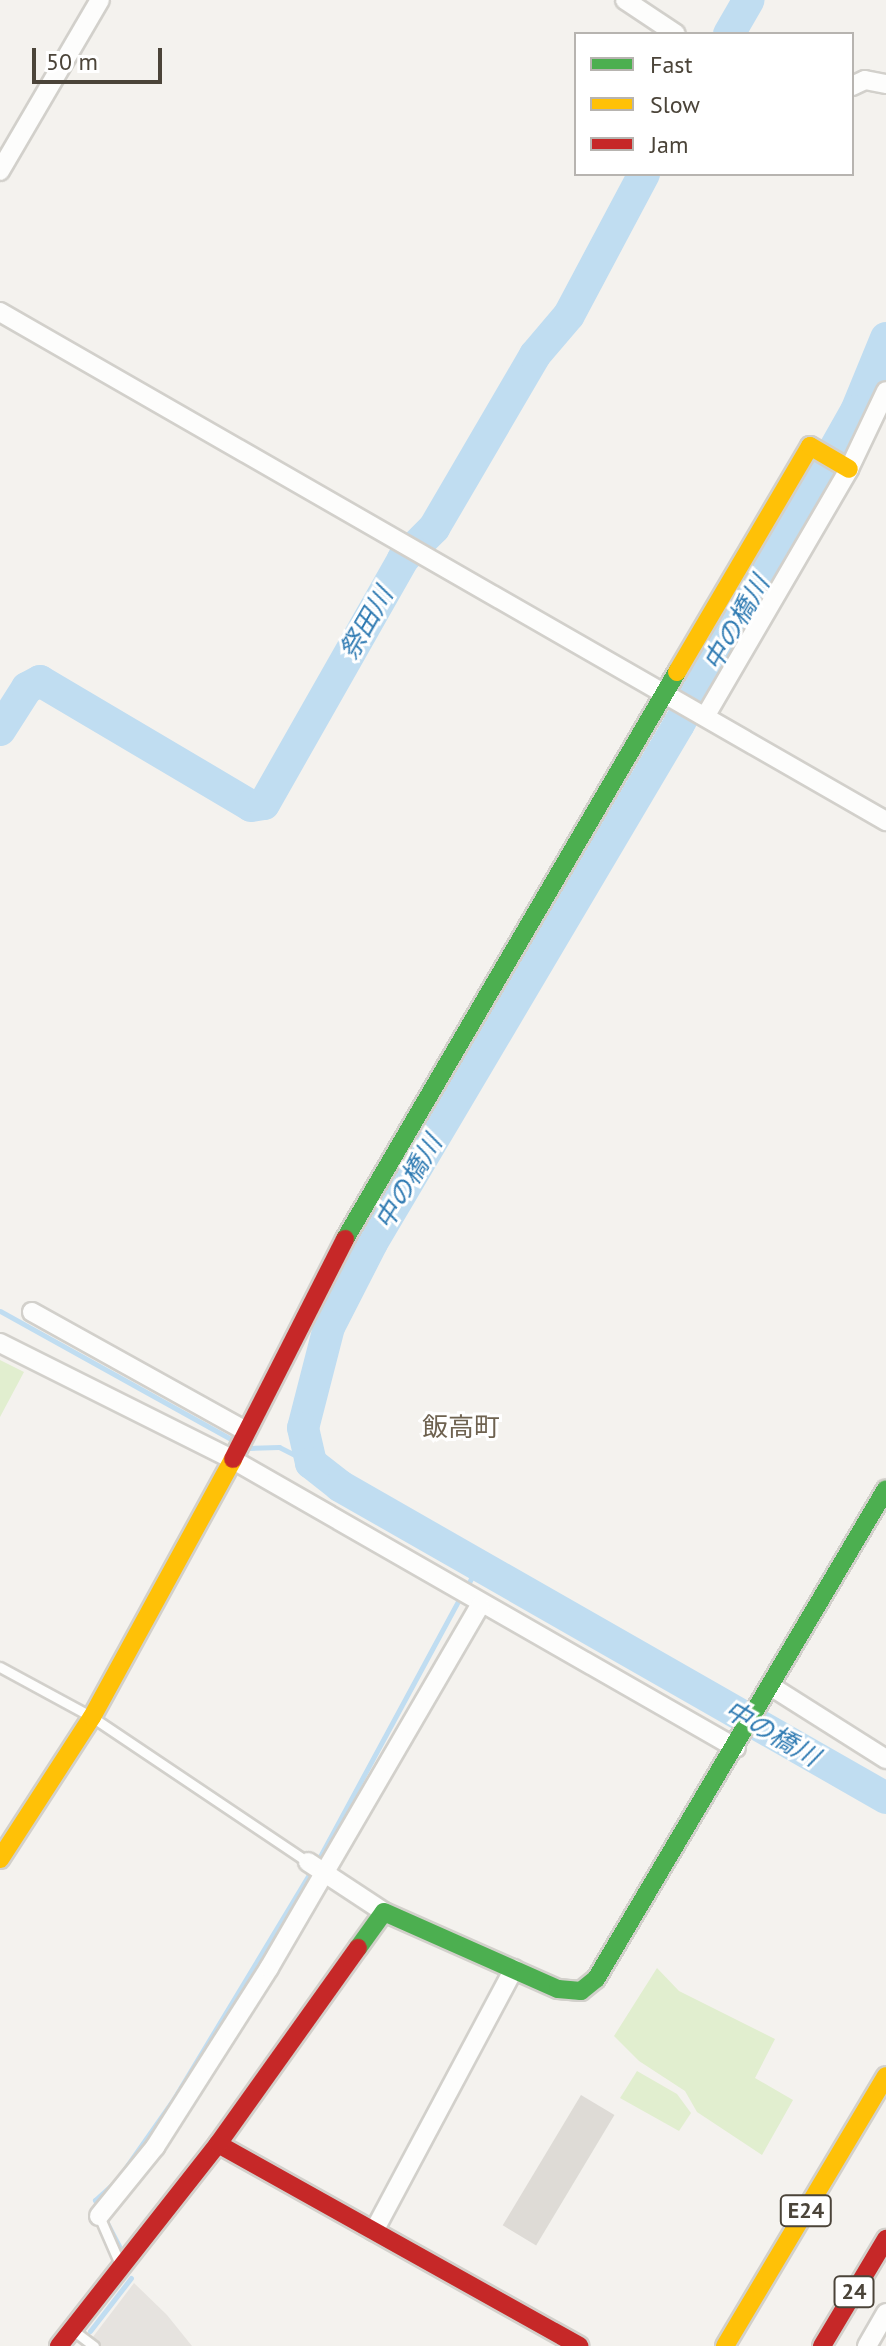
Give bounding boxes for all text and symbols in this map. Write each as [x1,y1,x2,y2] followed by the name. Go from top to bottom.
[36,32,166,82] scale bar
[574,32,854,176] legend
[46,46,98,77] text: 50 m
[650,49,693,80] text: Fast
[650,89,700,120] text: Slow
[650,129,688,160] text: Jam
[696,570,776,676] water label: 中の橋川
[333,581,399,665] water label: 祭田川
[368,1129,448,1235] water label: 中の橋川
[422,1411,500,1443] district label: 飯高町
[719,1693,825,1773] water label: 中の橋川
[778,2193,834,2229] road number: E24
[832,2274,876,2310] road number: 24

